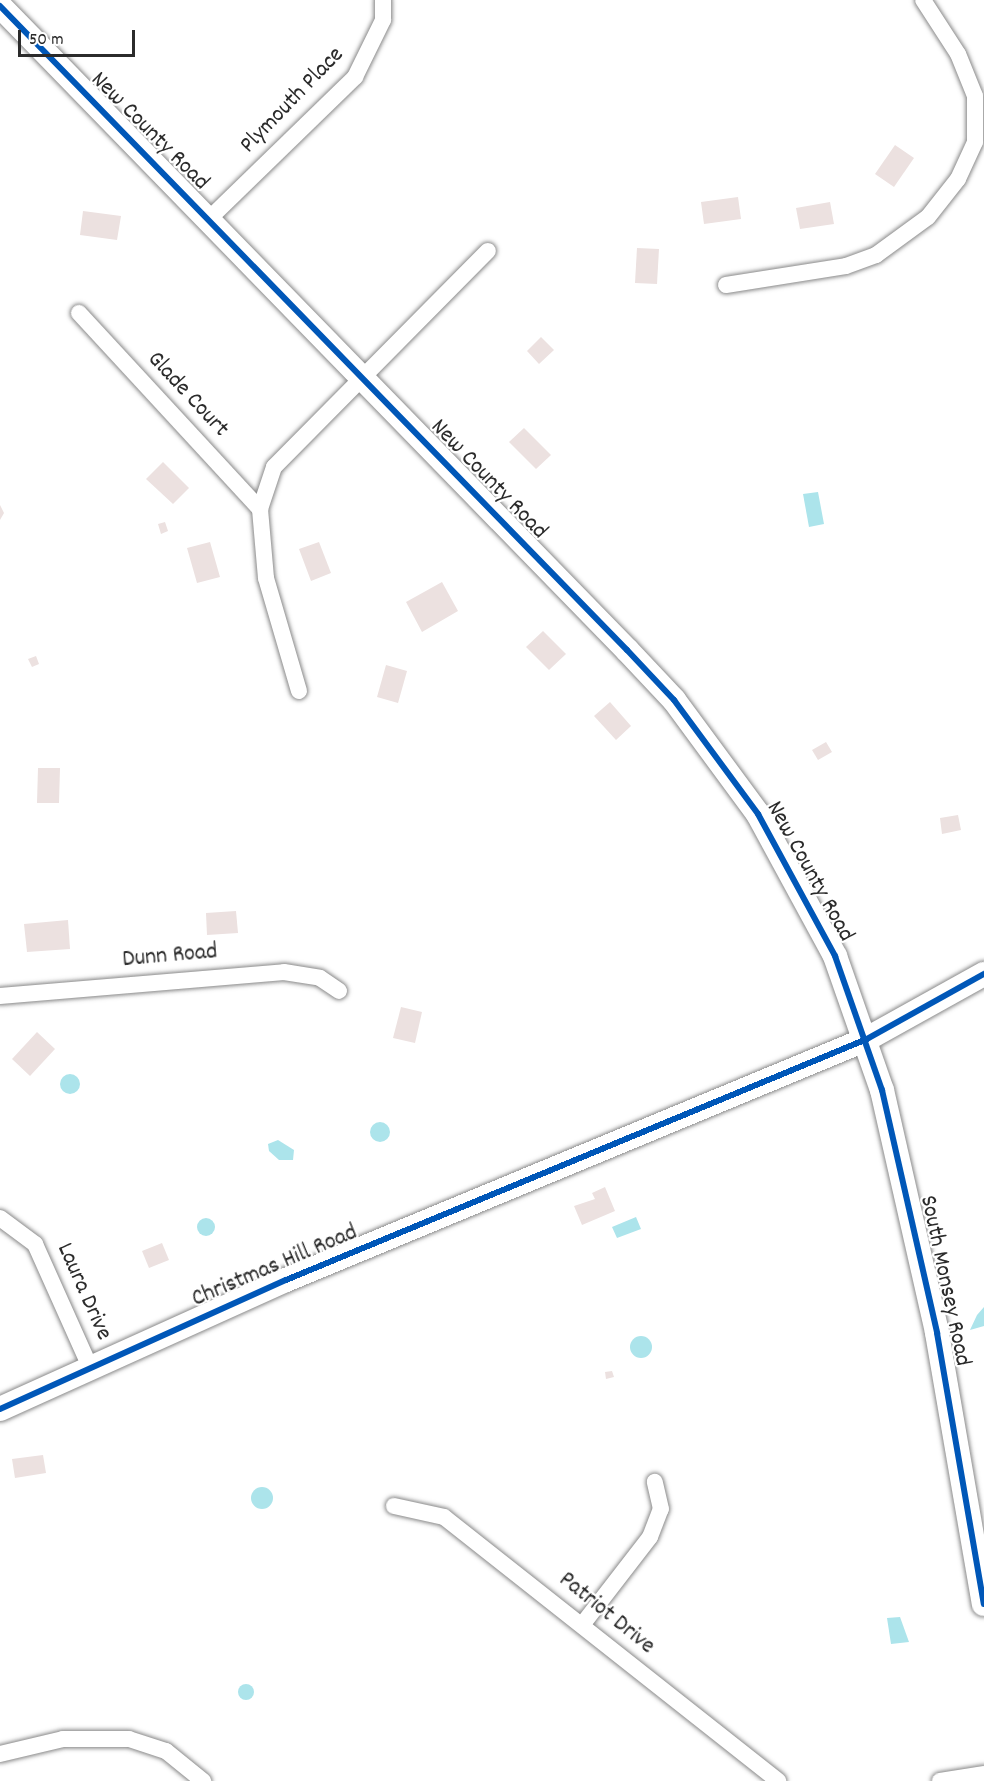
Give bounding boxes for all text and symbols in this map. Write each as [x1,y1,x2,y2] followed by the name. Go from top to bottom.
[21,18,138,56] scale bar
[29,28,64,53] text: 50 m
[235,42,351,160] street label: Plymouth Place
[84,67,214,197] street label: New County Road
[140,346,234,444] street label: Glade Court
[423,414,553,546] street label: New County Road
[759,797,859,947] street label: New County Road
[121,939,219,975] street label: Dunn Road
[912,1193,976,1369] street label: South Monsey Road
[188,1219,362,1315] street label: Christmas Hill Road
[49,1239,117,1345] street label: Laura Drive
[552,1566,660,1662] street label: Patriot Drive

